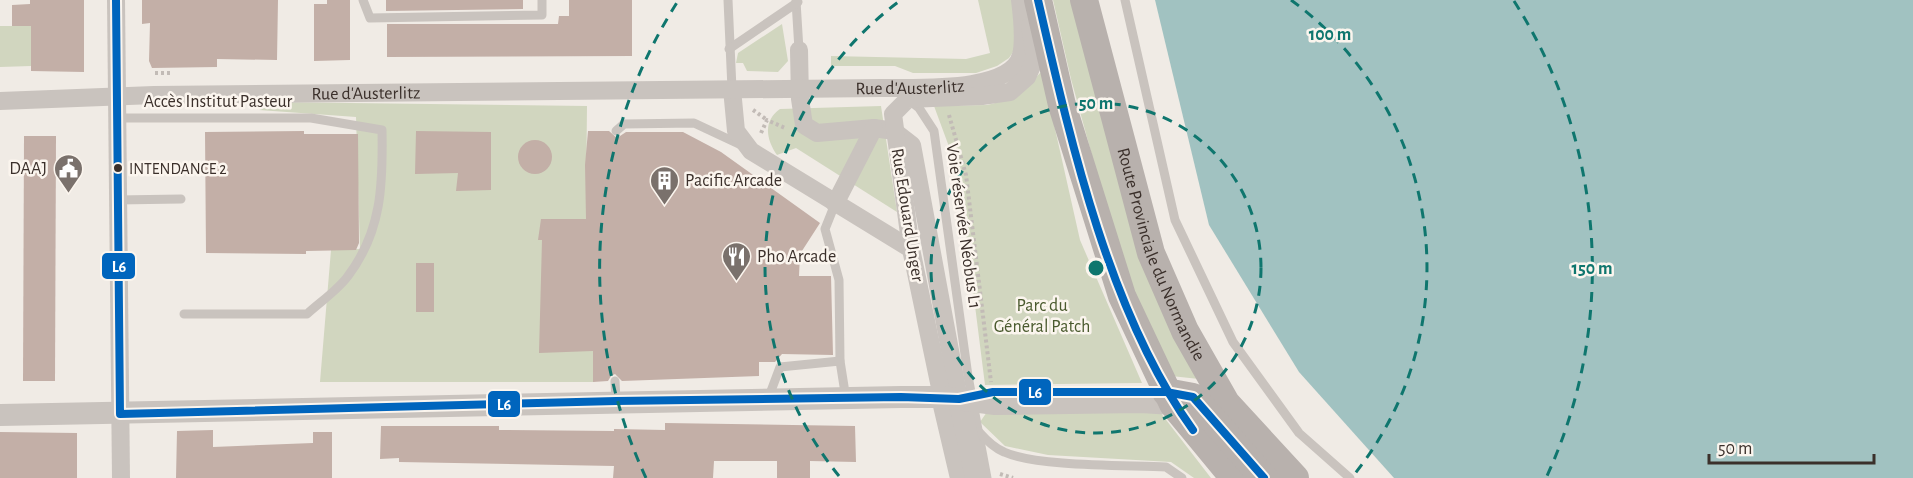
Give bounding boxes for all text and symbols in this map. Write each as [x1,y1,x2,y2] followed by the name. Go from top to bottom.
[1309,26,1351,44] text: 100 m
[855,77,965,98] street label: Rue d'Austerlitz
[311,84,420,103] street label: Rue d'Austerlitz
[144,93,293,111] street label: Accès Institut Pasteur
[1079,95,1113,113] text: 50 m
[943,142,984,310] street label: Voie réservée Néobus L1
[1113,146,1208,364] street label: Route Provinciale du Normandie
[888,147,926,283] street label: Rue Edouard Unger
[52,152,84,194] public building icon: DAAJ
[9,160,47,178] place label: DAAJ
[129,161,226,177] place label: INTENDANCE 2
[112,162,124,174] marker: INTENDANCE 2
[648,164,680,206] building icon: Pacific Arcade
[685,172,782,190] place label: Pacific Arcade
[720,240,752,282] restaurant icon: Pho Arcade
[757,248,836,266] place label: Pho Arcade
[101,252,136,280] line badge: L6
[1086,258,1106,278] centre of rings
[112,259,127,275] text: L6
[1572,260,1612,278] text: 150 m
[994,297,1090,336] park label: Parc du Général Patch
[1018,378,1052,406] line badge: L6
[1028,385,1043,401] text: L6
[487,390,521,418] line badge: L6
[497,397,512,413] text: L6
[1709,427,1874,465] scale bar
[1718,440,1752,458] text: 50 m

